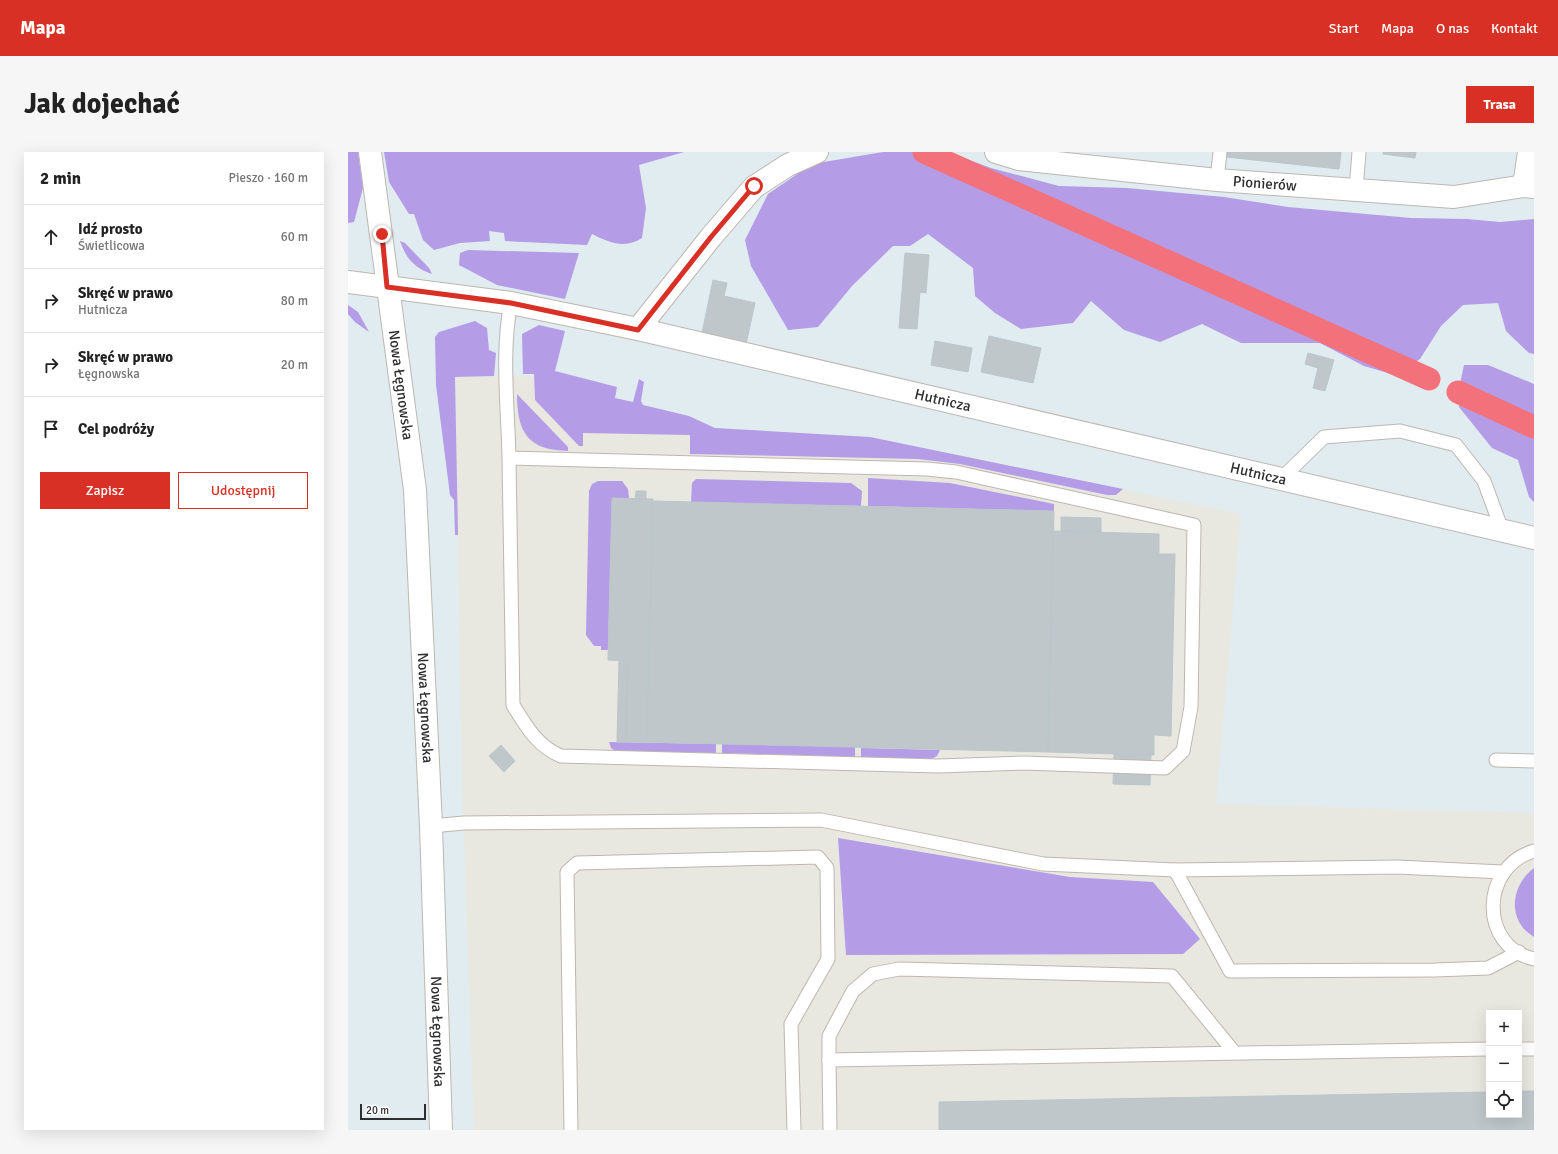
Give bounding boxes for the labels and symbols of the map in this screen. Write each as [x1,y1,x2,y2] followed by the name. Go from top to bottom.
[1232,172,1297,195] street label: Pionierów
[745,177,763,195] route start
[373,225,391,243] route end
[385,329,417,441] street label: Nowa Łęgnowska
[913,385,973,415] street label: Hutnicza
[1228,458,1288,489] street label: Hutnicza
[414,652,437,764] street label: Nowa Łęgnowska
[427,976,449,1087] street label: Nowa Łęgnowska
[360,1102,426,1121] scale bar

